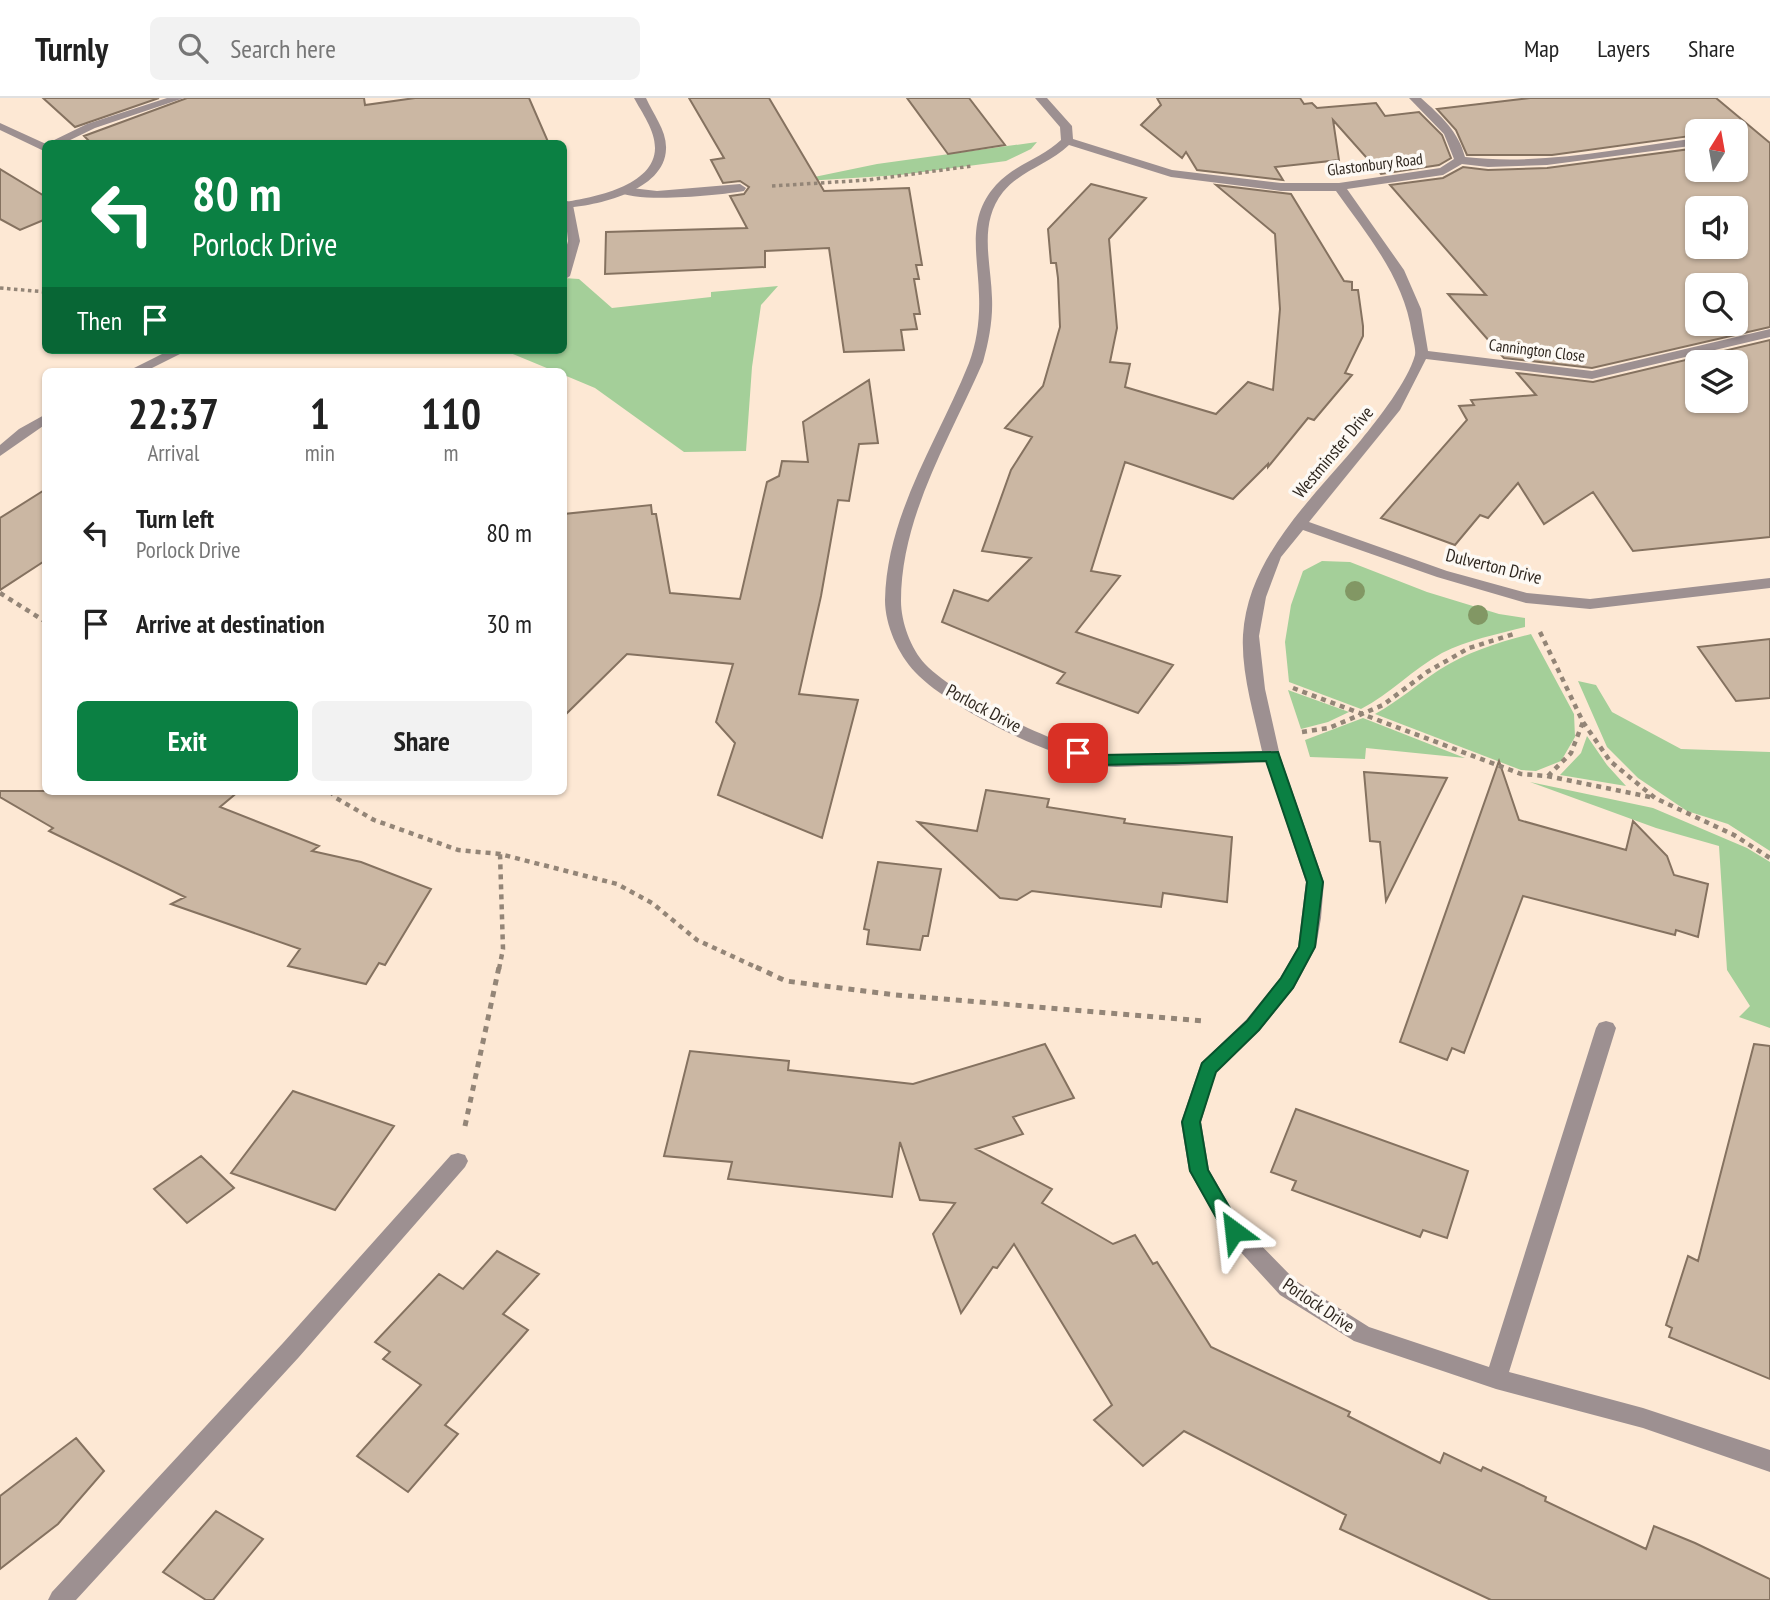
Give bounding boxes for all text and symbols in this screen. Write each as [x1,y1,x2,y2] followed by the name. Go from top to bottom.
[150,17,640,80] search box
[35,27,108,70] text: Turnly
[174,29,212,67] icon: search
[230,32,336,65] text: Search here
[1524,33,1559,64] text: Map
[1597,33,1650,64] text: Layers
[1688,33,1735,64] text: Share
[1685,119,1748,182] north arrow
[1685,119,1748,413] map controls
[1326,148,1424,180] street label: Glastonbury Road
[192,161,281,225] text: 80 m
[77,168,168,259] icon: left
[1685,196,1748,259] button: sound
[192,223,337,265] text: Porlock Drive
[1685,273,1748,336] button: search
[136,301,174,339] icon: arrive
[77,304,122,337] text: Then
[1488,334,1586,366] street label: Cannington Close
[1685,350,1748,413] button: layers
[128,386,219,441] text: 22:37
[310,386,330,441] text: 1
[421,386,481,441] text: 110
[1288,401,1378,503] street label: Westminster Drive
[147,438,199,467] text: Arrival
[305,438,335,467] text: min
[443,438,458,467] text: m
[136,502,214,535] text: Turn left
[77,514,115,552] icon: left
[486,516,532,549] text: 80 m
[136,535,240,564] text: Porlock Drive
[1444,543,1544,589] street label: Dulverton Drive
[77,605,115,643] icon: arrive
[136,607,325,640] text: Arrive at destination
[486,607,532,640] text: 30 m
[943,679,1025,737] street label: Porlock Drive
[77,701,298,781] button: Exit
[312,701,532,781] button: Share
[1048,723,1108,783] pin
[1059,734,1097,772] icon: arrive
[1197,1194,1271,1268] position arrow
[1279,1273,1359,1337] street label: Porlock Drive

